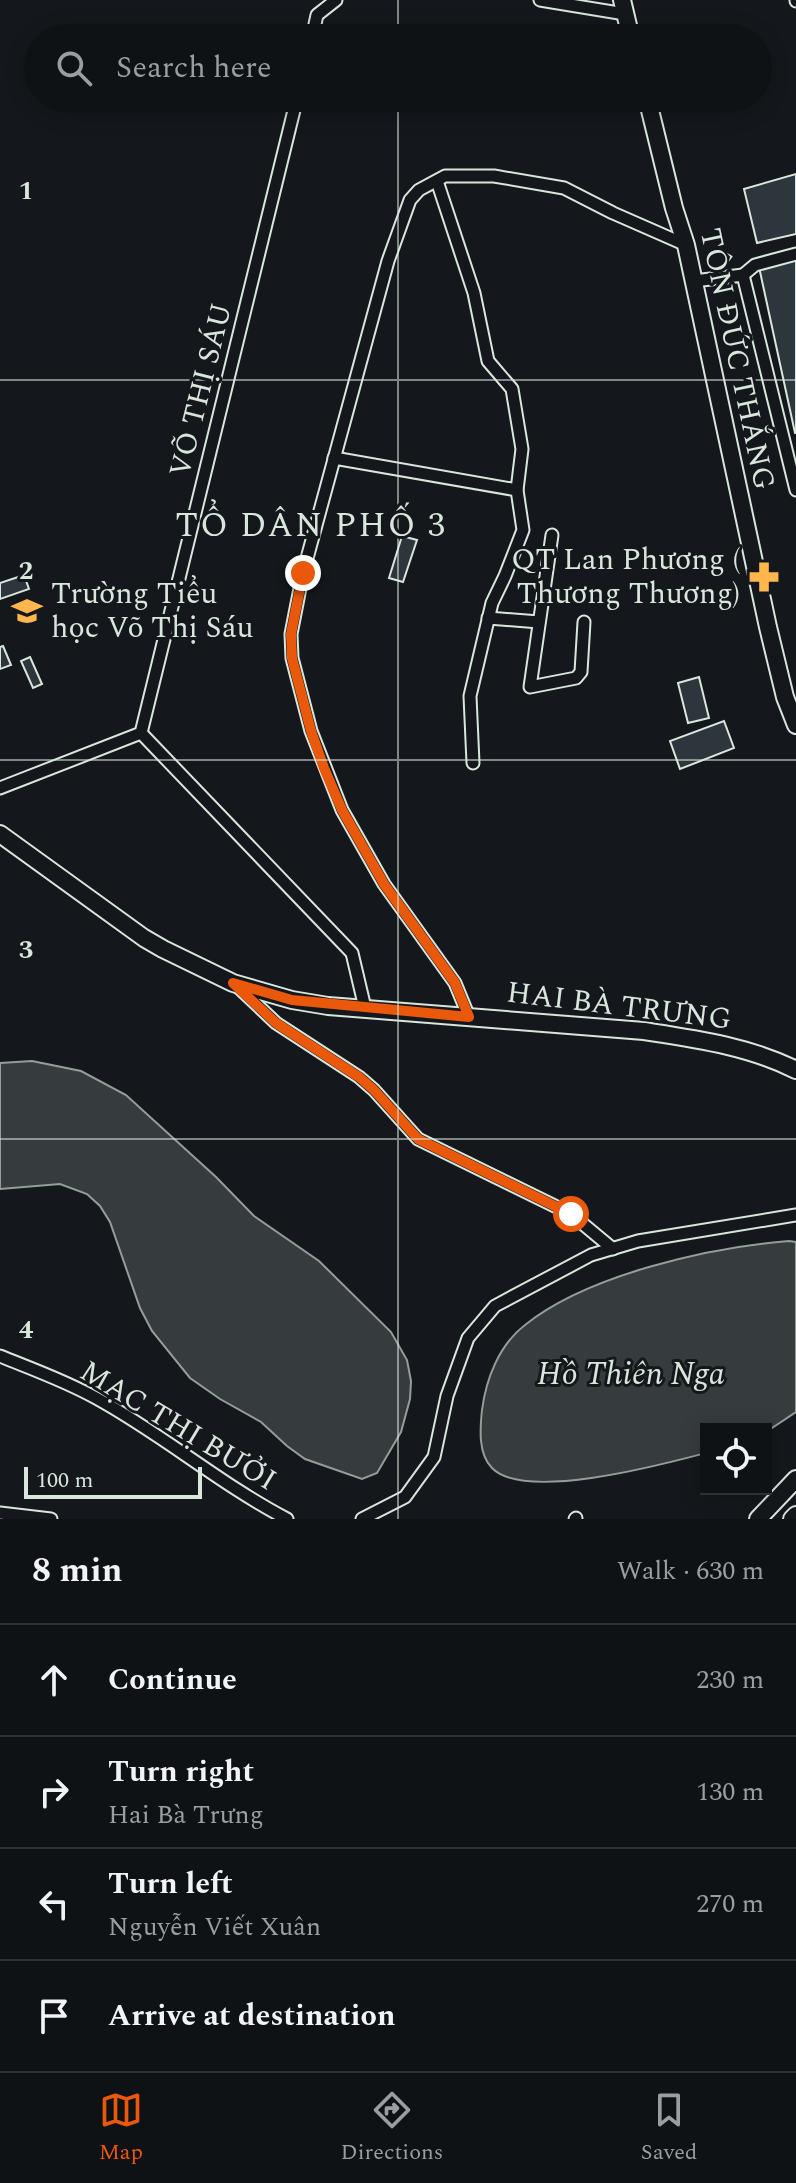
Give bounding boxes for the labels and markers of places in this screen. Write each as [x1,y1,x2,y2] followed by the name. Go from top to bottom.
[511,537,740,617] place label: QT Lan Phương ( Thương Thương)
[747,560,781,594] pharmacy icon: QT Lan Phương ( Thương Thương)
[51,571,254,651] place label: Trường Tiểu học Võ Thị Sáu
[10,594,44,628] school or university icon: Trường Tiểu học Võ Thị Sáu

